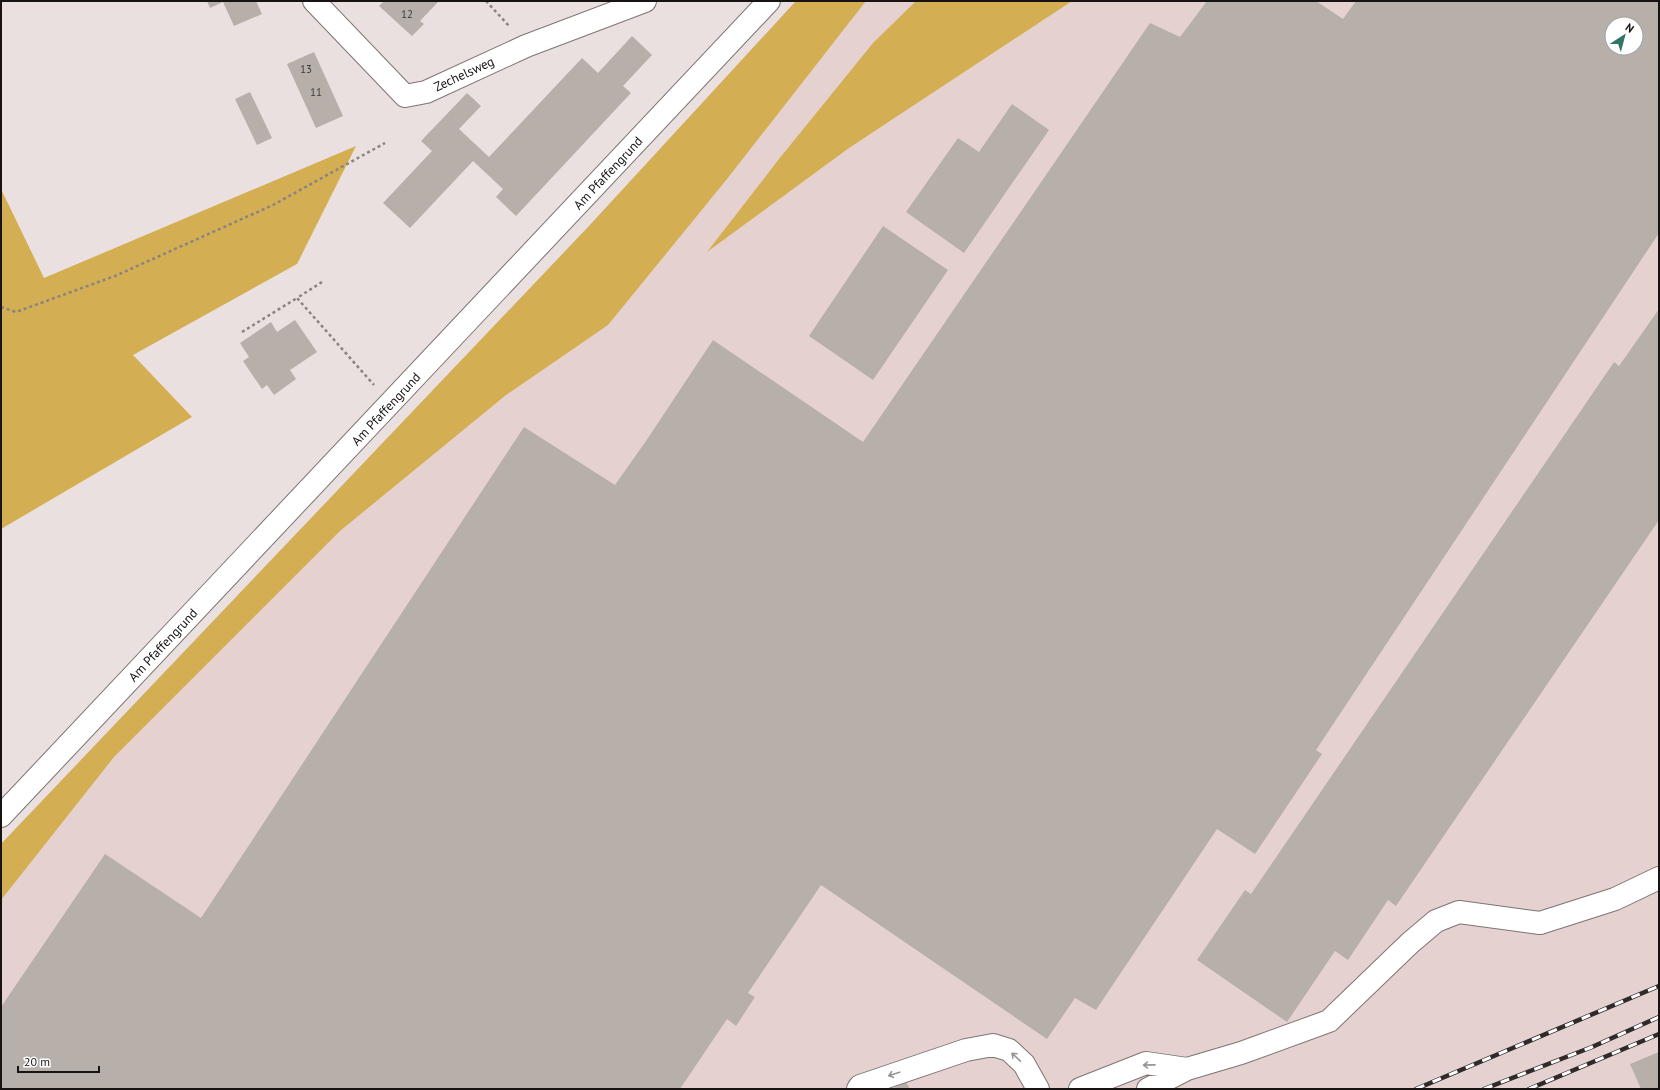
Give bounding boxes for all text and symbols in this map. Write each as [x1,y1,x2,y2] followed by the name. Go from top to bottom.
[401,7,413,21] house number: 12
[1604,16,1644,56] north arrow
[1623,20,1637,36] text: N
[431,53,497,95] street label: Zechelsweg
[300,62,312,76] house number: 13
[310,85,322,99] house number: 11
[570,133,646,213] street label: Am Pfaffengrund
[348,369,424,449] street label: Am Pfaffengrund
[125,605,201,685] street label: Am Pfaffengrund
[18,1048,99,1074] scale bar
[1012,1053,1022,1062] one-way arrow
[24,1054,50,1069] text: 20 m
[1142,1061,1155,1068] one-way arrow
[888,1071,901,1078] one-way arrow

